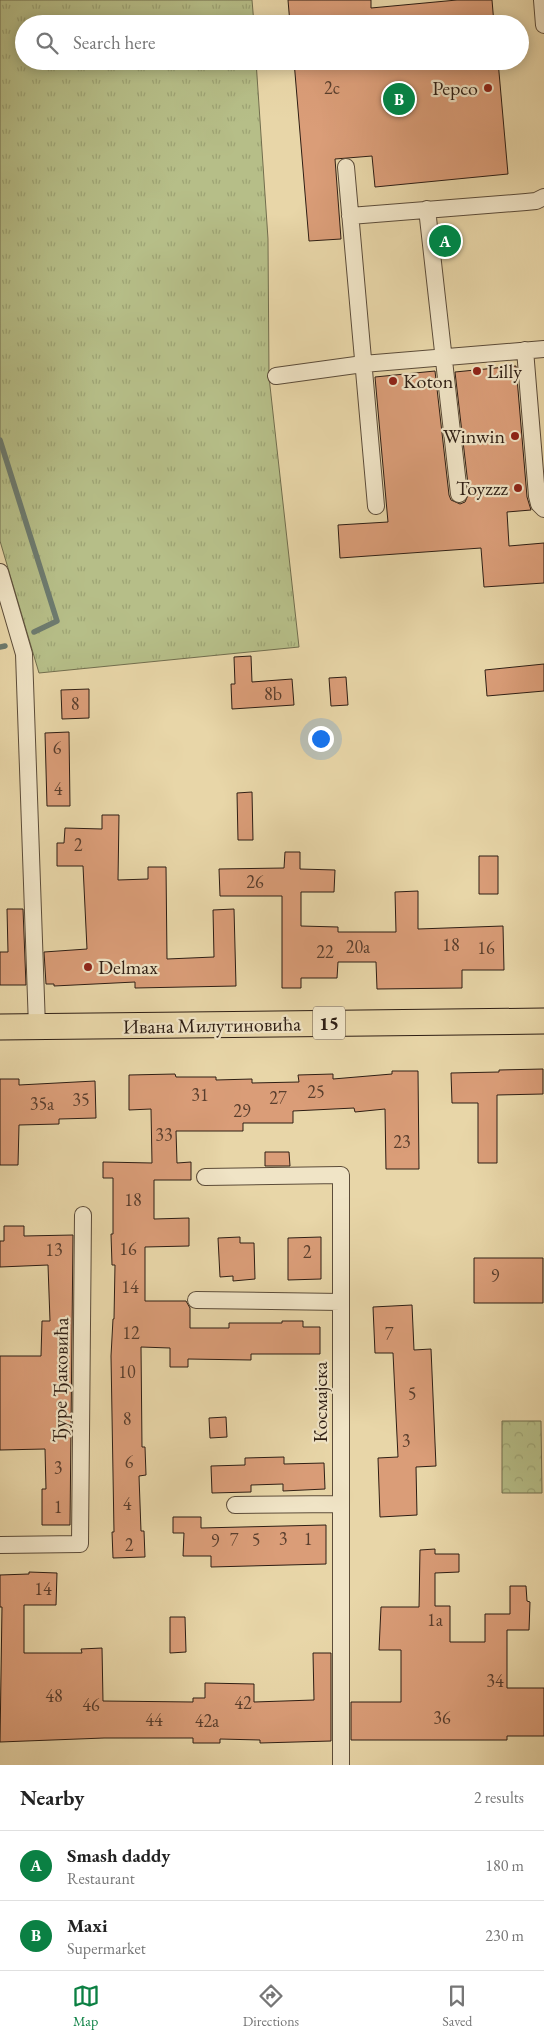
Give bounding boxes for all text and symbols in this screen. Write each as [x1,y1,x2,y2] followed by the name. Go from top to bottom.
[15,15,529,70] search box
[33,29,61,57] icon: search
[73,30,155,55] text: Search here
[432,75,478,101] place label: Pepco
[324,76,340,99] house number: 2c
[383,80,415,118] pin: B
[482,82,494,94] marker: Pepco
[429,222,461,260] pin: A
[487,358,522,384] place label: Lilly
[471,365,483,377] marker: Lilly
[403,368,454,394] place label: Koton
[387,375,399,387] marker: Koton
[443,423,505,449] place label: Winwin
[509,430,521,442] marker: Winwin
[456,475,508,501] place label: Toyzzz
[512,482,524,494] marker: Toyzzz
[264,682,282,705] house number: 8b
[71,692,79,715] house number: 8
[308,726,334,752] your location
[53,736,62,759] house number: 6
[54,777,63,800] house number: 4
[74,833,83,856] house number: 2
[246,870,264,893] house number: 26
[442,933,460,956] house number: 18
[346,935,371,958] house number: 20a
[477,936,495,959] house number: 16
[316,940,334,963] house number: 22
[98,954,158,980] place label: Delmax
[82,961,94,973] marker: Delmax
[313,1006,345,1040] road number: 15
[123,1010,301,1040] street label: Ивана Милутиновића
[307,1080,325,1103] house number: 25
[191,1083,209,1106] house number: 31
[269,1086,287,1109] house number: 27
[72,1088,90,1111] house number: 35
[30,1092,55,1115] house number: 35a
[233,1099,251,1122] house number: 29
[155,1123,173,1146] house number: 33
[393,1130,411,1153] house number: 23
[124,1188,142,1211] house number: 18
[119,1237,137,1260] house number: 16
[45,1238,63,1261] house number: 13
[303,1240,312,1263] house number: 2
[491,1264,500,1287] house number: 9
[121,1275,139,1298] house number: 14
[46,1317,74,1443] street label: Ђуре Ђаковића
[122,1321,140,1344] house number: 12
[385,1322,394,1345] house number: 7
[118,1360,136,1383] house number: 10
[307,1362,333,1442] street label: Космајска
[408,1382,416,1405] house number: 5
[123,1407,131,1430] house number: 8
[402,1429,410,1452] house number: 3
[125,1450,134,1473] house number: 6
[54,1456,62,1479] house number: 3
[123,1492,132,1515] house number: 4
[54,1495,62,1518] house number: 1
[279,1527,287,1550] house number: 3
[304,1527,312,1550] house number: 1
[230,1528,239,1551] house number: 7
[252,1528,260,1551] house number: 5
[211,1529,220,1552] house number: 9
[125,1533,134,1556] house number: 2
[34,1577,52,1600] house number: 14
[427,1608,444,1631] house number: 1a
[486,1669,504,1692] house number: 34
[45,1684,63,1707] house number: 48
[234,1691,252,1714] house number: 42
[82,1693,100,1716] house number: 46
[433,1706,451,1729] house number: 36
[145,1708,163,1731] house number: 44
[195,1709,220,1732] house number: 42a
[20,1784,84,1811] text: Nearby
[474,1787,524,1808] text: 2 results
[67,1843,170,1868] text: Smash daddy
[30,1855,42,1876] text: A
[485,1855,524,1876] text: 180 m
[67,1868,135,1889] text: Restaurant
[67,1913,108,1938] text: Maxi
[31,1925,41,1946] text: B
[485,1925,524,1946] text: 230 m
[67,1938,146,1959] text: Supermarket
[72,1982,100,2030] tab: Map
[243,1982,299,2030] tab: Directions
[442,1982,472,2030] tab: Saved

